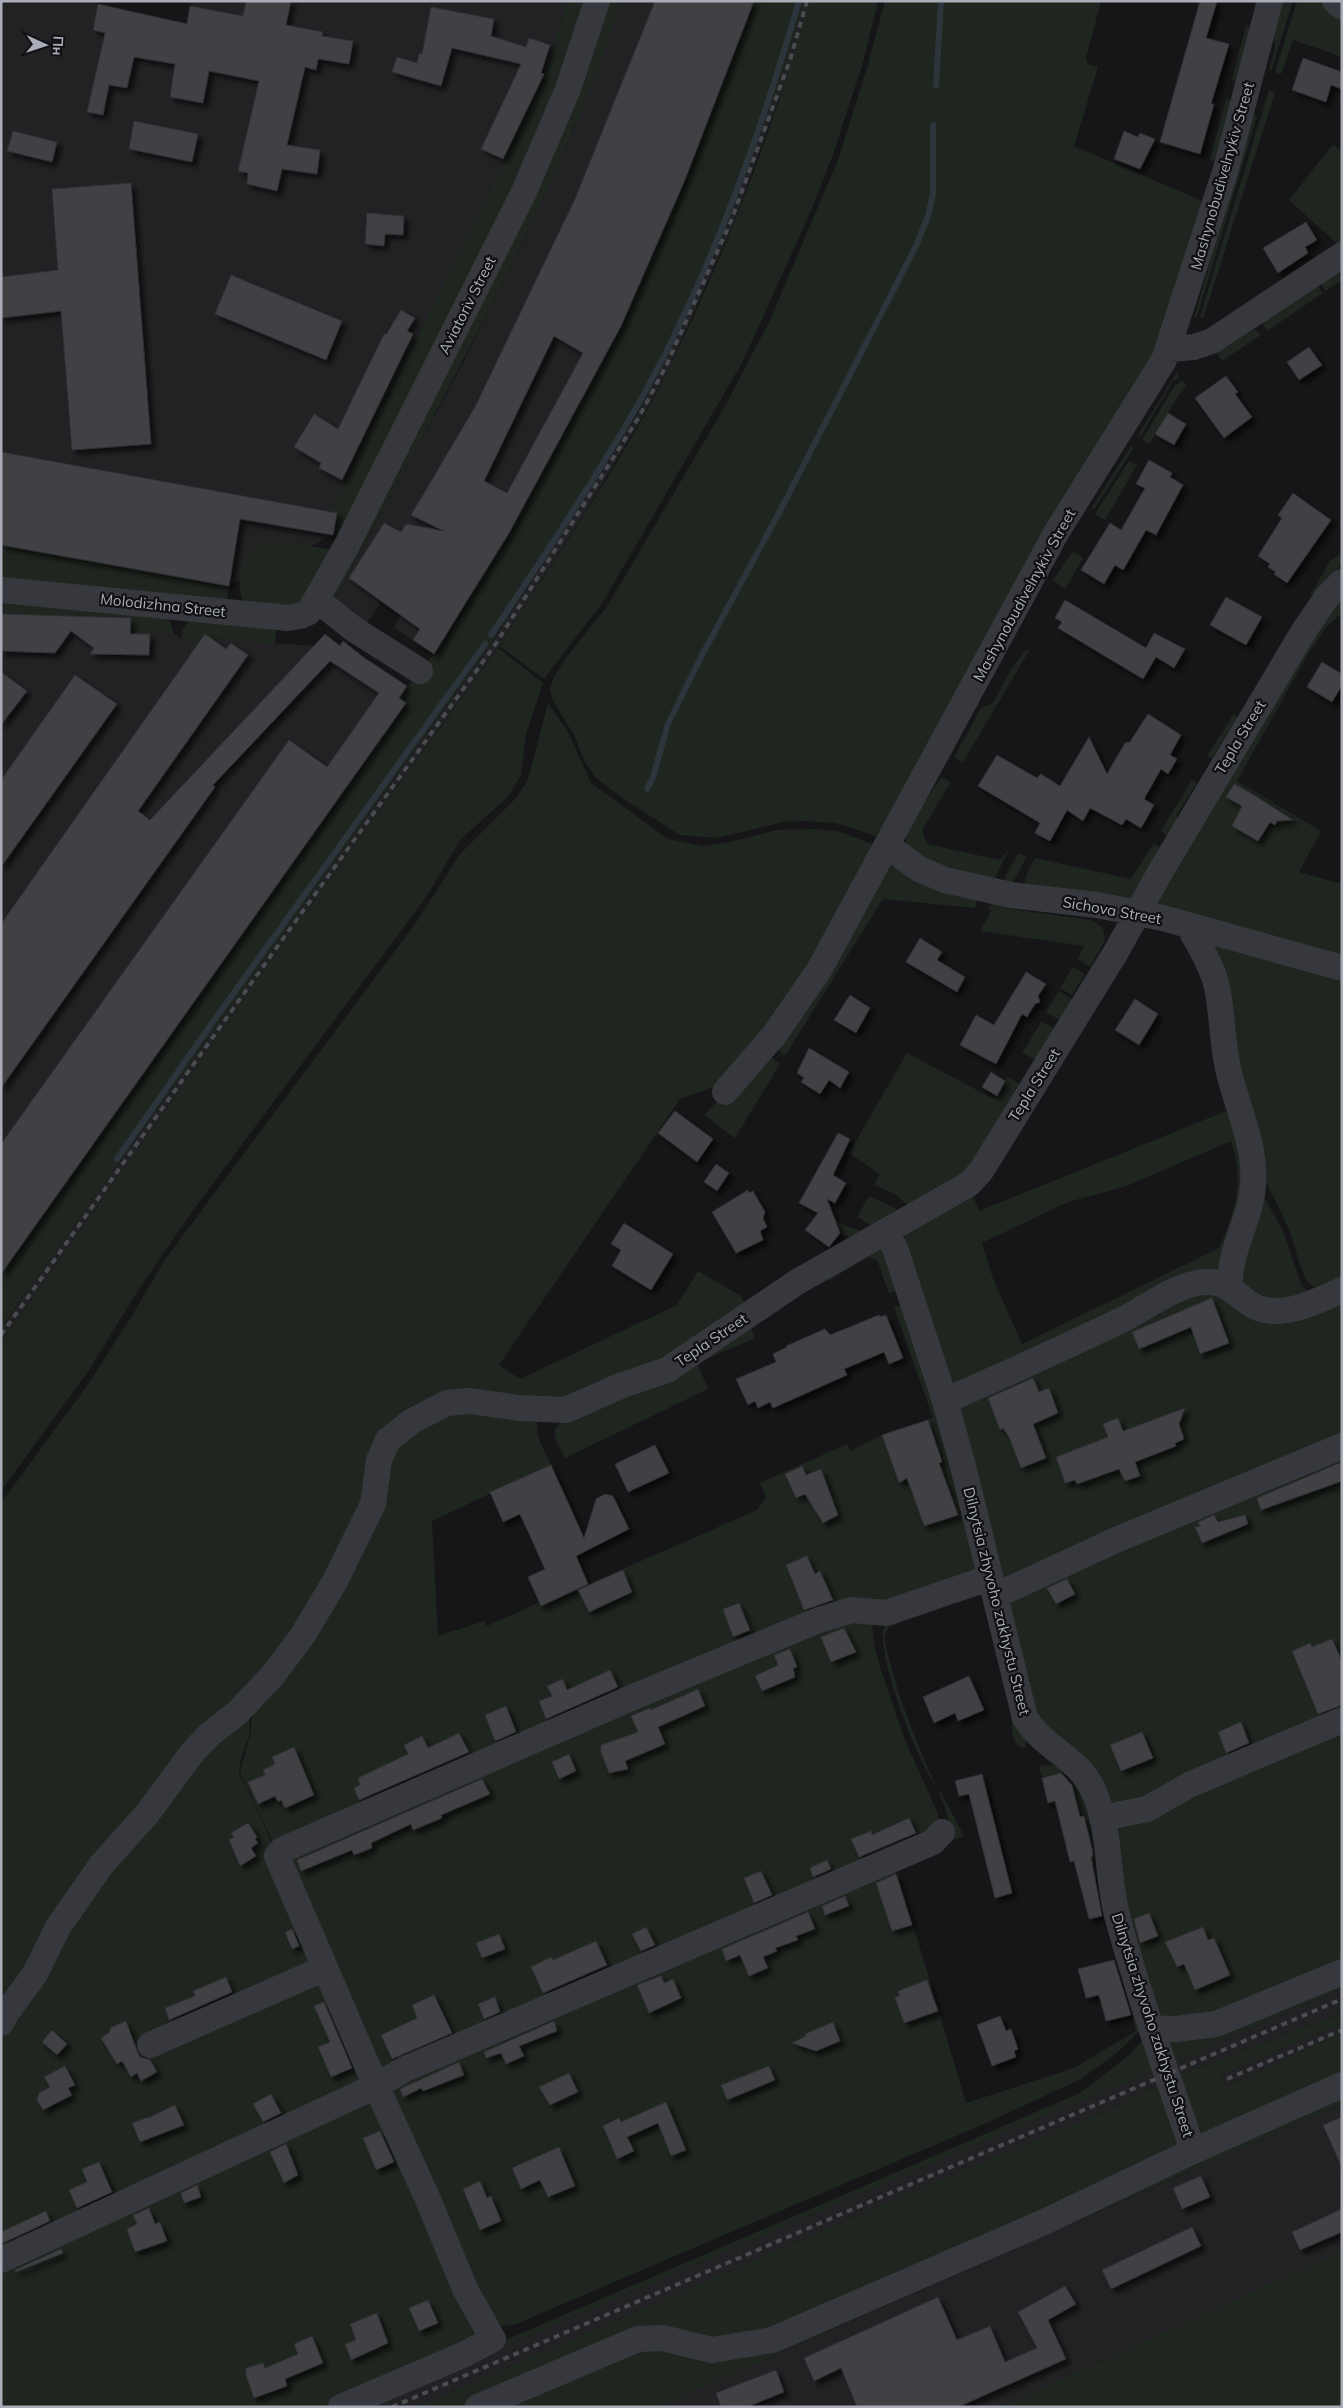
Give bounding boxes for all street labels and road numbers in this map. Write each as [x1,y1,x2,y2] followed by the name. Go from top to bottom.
[1186,80,1258,272] street label: Mashynobudivelnykiv Street
[434,253,500,357] street label: Aviatoriv Street
[969,505,1079,685] street label: Mashynobudivelnykiv Street
[99,589,227,621] street label: Molodizhna Street
[1210,697,1270,777] street label: Tepla Street
[1061,892,1163,928] street label: Sichova Street
[1004,1045,1064,1125] street label: Tepla Street
[671,1309,751,1371] street label: Tepla Street
[959,1485,1035,1717] street label: Dilnytsia zhyvoho zakhystu Street
[1108,1911,1198,2139] street label: Dilnytsia zhyvoho zakhystu Street

